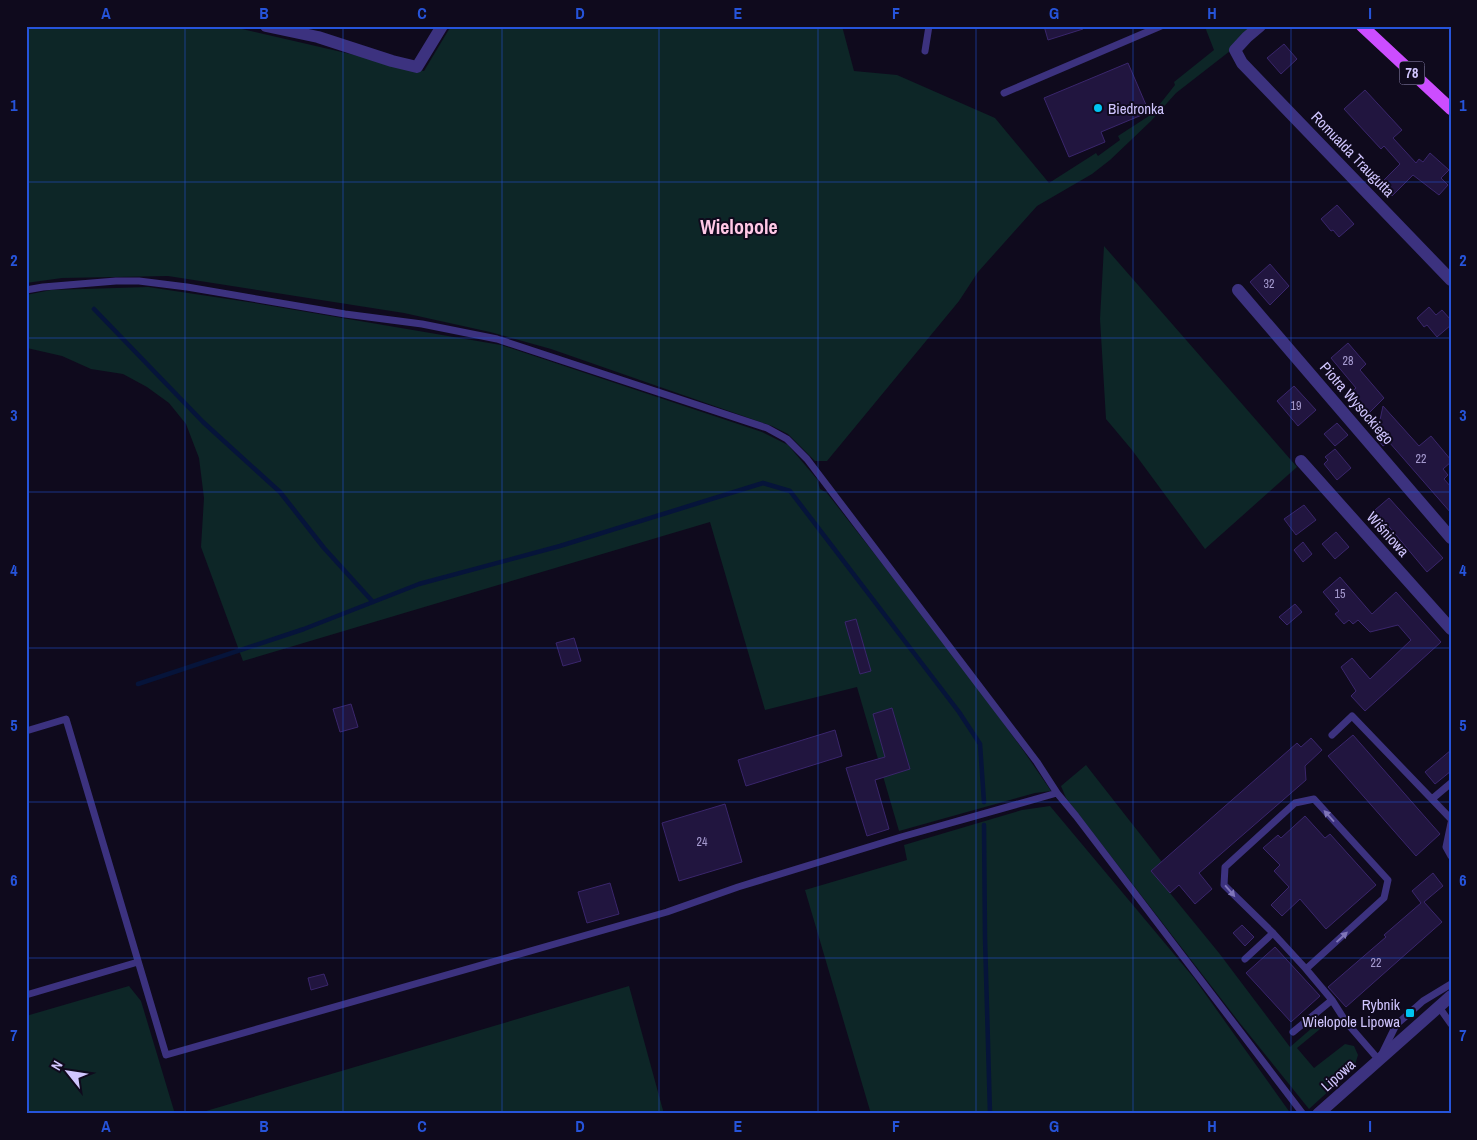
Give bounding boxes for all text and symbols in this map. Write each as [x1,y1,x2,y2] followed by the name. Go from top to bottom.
[101,2,111,24] text: A
[259,2,269,24] text: B
[417,2,427,24] text: C
[575,2,585,24] text: D
[734,2,743,24] text: E
[892,2,900,24] text: F
[1049,2,1059,24] text: G
[1207,2,1217,24] text: H
[1368,2,1372,24] text: I
[1400,62,1424,84] road number: 78
[10,94,18,116] text: 1
[1459,94,1467,116] text: 1
[1108,98,1164,119] place label: Biedronka
[1092,102,1104,114] marker: Biedronka
[1307,107,1399,201] street label: Romualda Traugutta
[700,213,778,240] district label: Wielopole
[10,249,18,271] text: 2
[1459,249,1467,271] text: 2
[1264,276,1274,292] house number: 32
[1343,353,1353,369] house number: 28
[1315,357,1399,449] street label: Piotra Wysockiego
[1291,398,1301,414] house number: 19
[10,404,18,426] text: 3
[1459,404,1467,426] text: 3
[1416,451,1426,467] house number: 22
[1362,507,1414,561] street label: Wiśniowa
[10,559,18,581] text: 4
[1459,559,1467,581] text: 4
[1335,586,1346,602] house number: 15
[10,714,18,736] text: 5
[1459,714,1467,736] text: 5
[1323,810,1335,822] one-way arrow
[697,834,708,850] house number: 24
[10,869,18,891] text: 6
[1459,869,1467,891] text: 6
[1224,884,1235,897] one-way arrow
[1336,931,1348,943] one-way arrow
[1371,955,1381,971] house number: 22
[1302,994,1401,1032] place label: Rybnik Wielopole Lipowa
[1404,1007,1416,1019] marker: Rybnik Wielopole Lipowa
[10,1024,18,1046] text: 7
[1459,1024,1467,1046] text: 7
[42,1048,92,1098] north arrow
[1316,1054,1360,1096] street label: Lipowa
[47,1057,67,1074] text: N
[101,1115,111,1137] text: A
[259,1115,269,1137] text: B
[417,1115,427,1137] text: C
[575,1115,585,1137] text: D
[734,1115,743,1137] text: E
[892,1115,900,1137] text: F
[1049,1115,1059,1137] text: G
[1207,1115,1217,1137] text: H
[1368,1115,1372,1137] text: I

